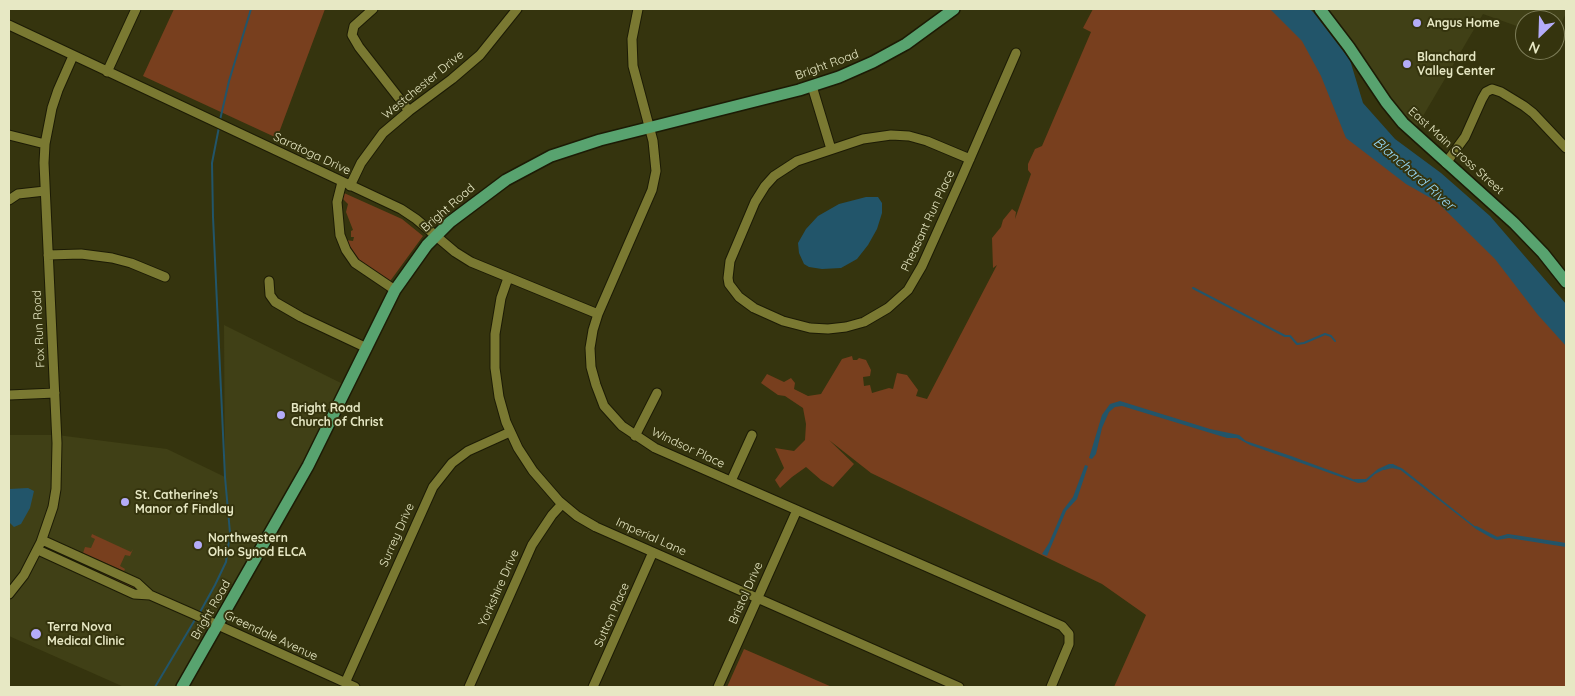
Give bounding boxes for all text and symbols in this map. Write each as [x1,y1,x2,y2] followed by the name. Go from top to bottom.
[1515,10,1565,60] north arrow
[1427,16,1500,30] place label: Angus Home
[1411,17,1423,29] marker: Angus Home
[1526,37,1543,58] text: N
[793,47,861,83] street label: Bright Road
[379,48,467,122] street label: Westchester Drive
[1417,50,1495,78] place label: Blanchard Valley Center
[1401,58,1413,70] marker: Blanchard Valley Center
[1405,104,1507,198] street label: East Main Cross Street
[271,130,353,178] street label: Saratoga Drive
[1370,134,1458,214] water label: Blanchard River
[898,168,958,274] street label: Pheasant Run Place
[418,181,478,235] street label: Bright Road
[30,290,48,368] street label: Fox Run Road
[291,401,384,429] place label: Bright Road Church of Christ
[275,409,287,421] marker: Bright Road Church of Christ
[649,425,727,471] street label: Windsor Place
[135,488,234,516] place label: St. Catherine's Manor of Findlay
[119,496,131,508] marker: St. Catherine's Manor of Findlay
[377,501,417,569] street label: Surrey Drive
[613,515,689,559] street label: Imperial Lane
[208,531,306,559] place label: Northwestern Ohio Synod ELCA
[192,539,204,551] marker: Northwestern Ohio Synod ELCA
[476,547,522,629] street label: Yorkshire Drive
[726,560,766,626] street label: Bristol Drive
[188,578,234,642] street label: Bright Road
[591,580,633,650] street label: Sutton Place
[222,608,320,664] street label: Greendale Avenue
[47,620,124,648] place label: Terra Nova Medical Clinic
[29,627,43,641] marker: Terra Nova Medical Clinic

